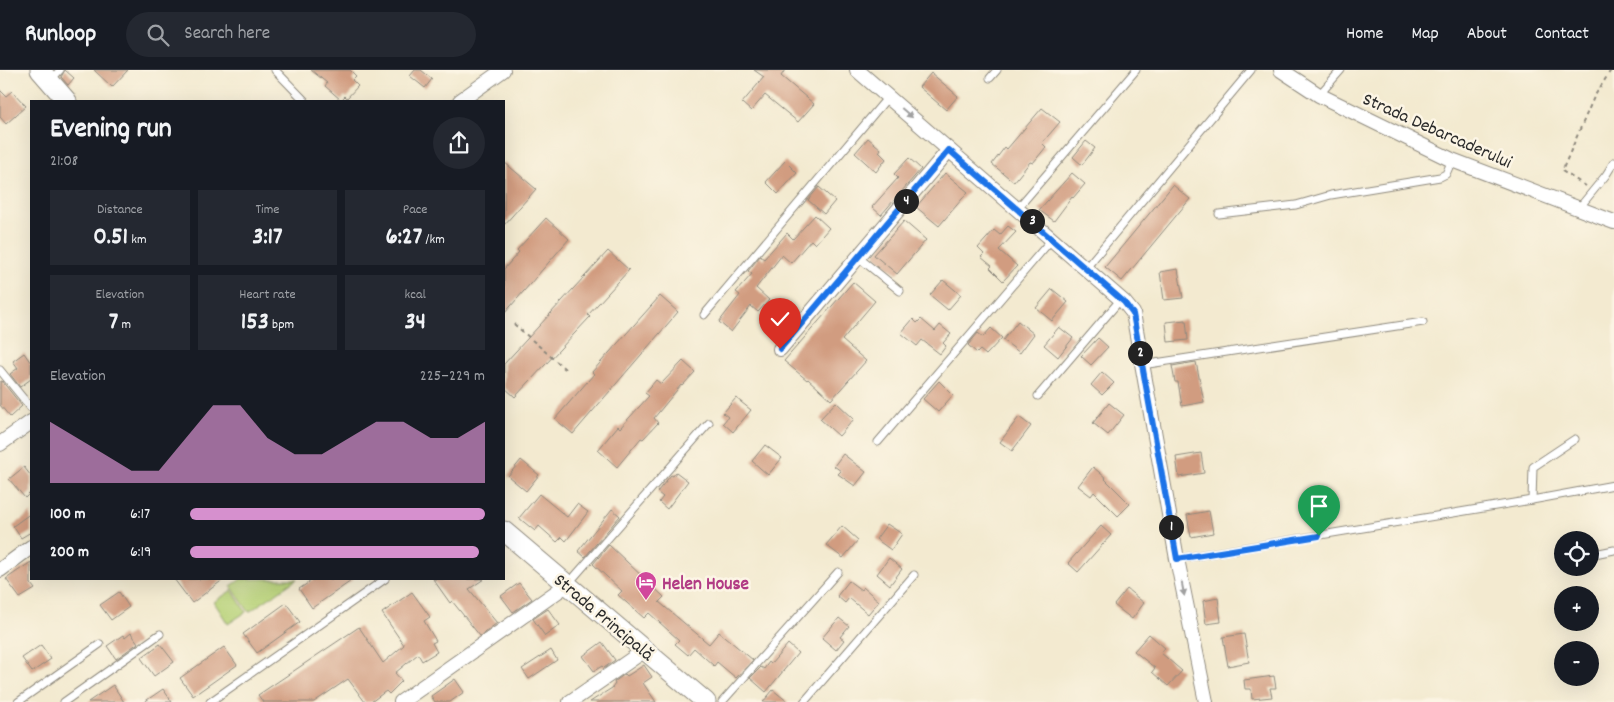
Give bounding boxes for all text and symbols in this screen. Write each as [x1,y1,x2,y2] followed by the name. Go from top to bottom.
[126,12,476,57] search box
[25,18,96,52] text: Runloop
[144,21,172,49] icon: search
[184,21,270,48] text: Search here
[1346,22,1383,47] text: Home
[1411,22,1439,47] text: Map
[1467,22,1507,47] text: About
[1535,22,1589,47] text: Contact
[1357,87,1516,178] street label: Strada Debarcaderului
[900,108,913,119] one-way arrow
[50,111,172,151] text: Evening run
[433,117,485,169] button: share
[50,150,78,173] text: 21:08
[894,188,918,214] pin: 4
[904,191,909,211] text: 4
[97,200,143,220] text: Distance
[256,200,279,220] text: Time
[403,200,428,220] text: Pace
[1020,208,1044,234] pin: 3
[1029,211,1036,231] text: 3
[93,220,128,256] text: 0.51
[252,220,283,256] text: 3:17
[385,220,422,256] text: 6:27
[128,230,147,250] text: km
[422,230,445,250] text: /km
[95,285,144,305] text: Elevation
[239,285,296,305] text: Heart rate
[405,285,426,305] text: kcal
[759,298,801,349] pin
[109,305,118,341] text: 7
[241,305,269,341] text: 153
[404,305,426,341] text: 34
[766,305,794,333] icon: check
[118,315,131,335] text: m
[269,315,294,335] text: bpm
[1128,340,1152,366] pin: 2
[1137,343,1144,363] text: 2
[50,365,106,388] text: Elevation
[420,365,485,388] text: 225–229 m
[1298,485,1340,536] pin
[1305,492,1333,520] icon: arrive
[50,503,86,526] text: 100 m
[130,503,150,526] text: 6:17
[1158,514,1184,540] pin: 1
[1170,517,1173,537] text: 1
[1554,531,1599,686] map controls
[1554,531,1599,576] button: locate
[50,541,89,564] text: 200 m
[130,541,151,564] text: 6:19
[546,568,659,669] street label: Strada Principală
[634,570,658,601] hotel icon: Helen House
[662,572,749,599] place label: Helen House
[1180,582,1188,598] one-way arrow
[1554,586,1599,631] button: +
[1554,641,1599,686] button: −

